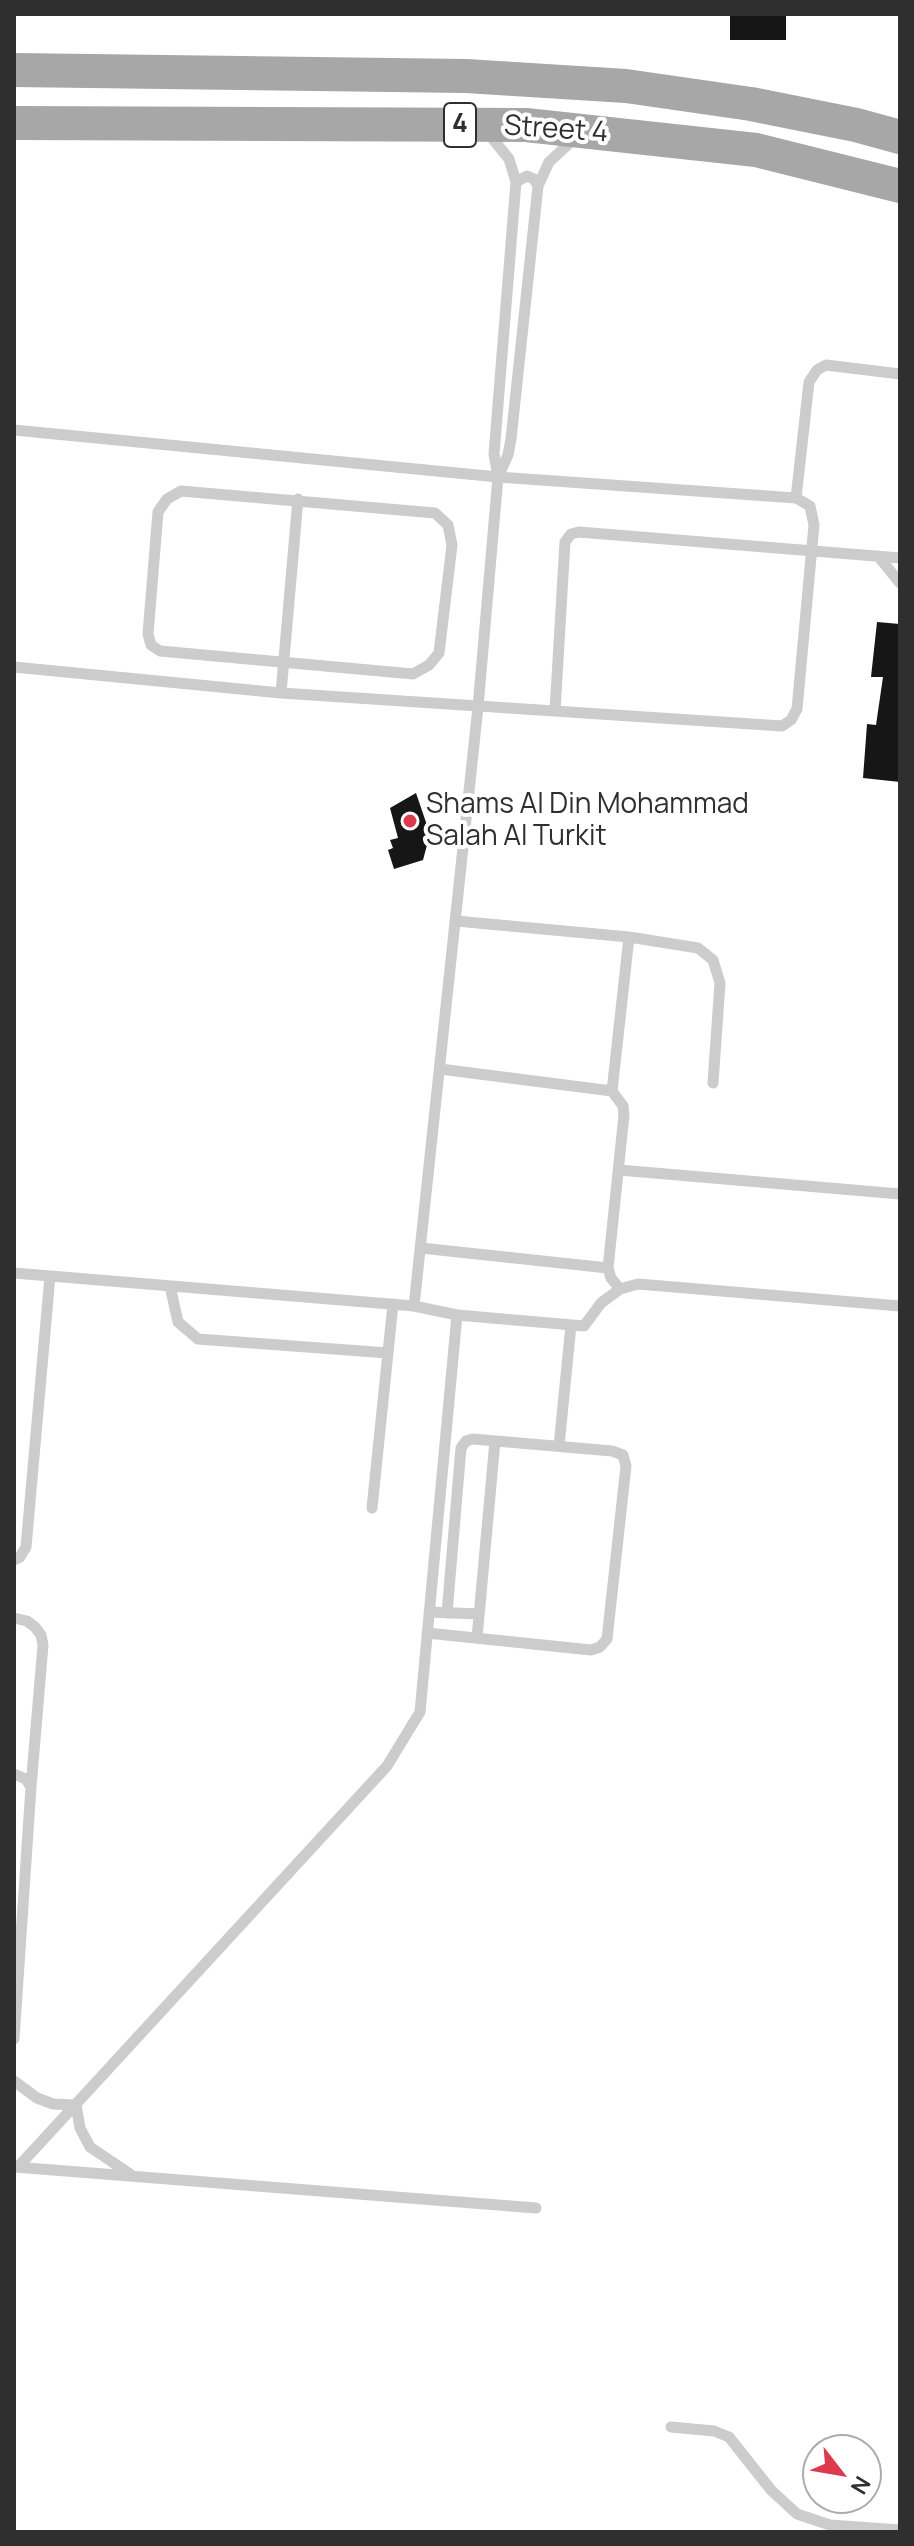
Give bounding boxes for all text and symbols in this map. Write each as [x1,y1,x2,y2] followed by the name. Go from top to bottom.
[444,103,476,147] road number: 4
[503,110,609,150] street label: Street 4
[426,788,749,854] place label: Shams Al Din Mohammad Salah Al Turkit
[401,812,419,830] marker: Shams Al Din Mohammad Salah Al Turkit
[802,2434,882,2514] north arrow
[844,2471,878,2500] text: N

